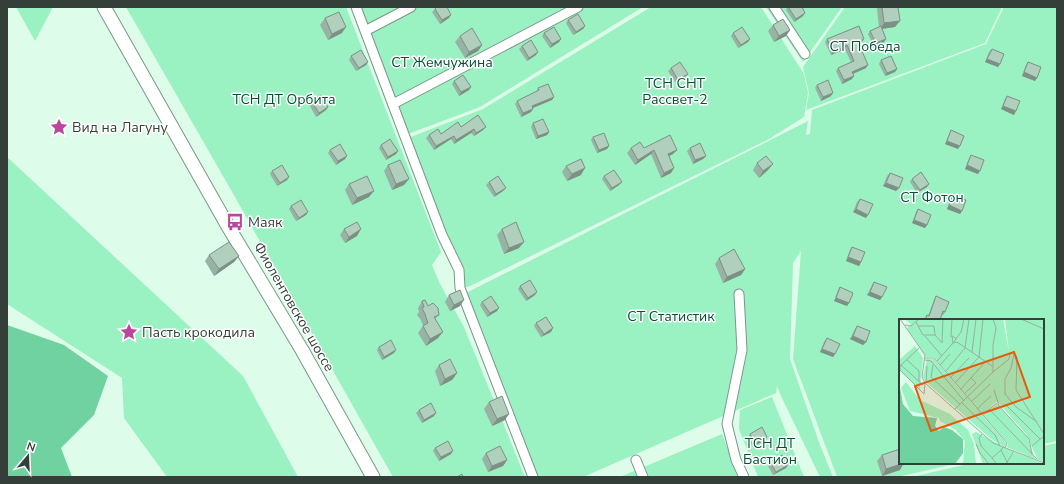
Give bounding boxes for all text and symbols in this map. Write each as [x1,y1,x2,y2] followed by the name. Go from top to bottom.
[829,37,901,56] park label: СТ Победа
[391,53,493,72] park label: СТ Жемчужина
[642,74,708,109] park label: ТСН СНТ Рассвет-2
[233,90,335,109] park label: ТСН ДТ Орбита
[49,117,69,137] place icon: Вид на Лагуну
[72,118,168,137] place label: Вид на Лагуну
[900,188,964,207] park label: СТ Фотон
[225,212,245,232] bus stop icon: Маяк
[248,213,283,232] place label: Маяк
[249,239,339,375] street label: Фиолентовское шоссе
[627,307,715,326] park label: СТ Статистик
[899,319,1044,464] inset map
[119,322,139,342] place icon: Пасть крокодила
[142,323,255,342] place label: Пасть крокодила
[743,434,797,469] park label: ТСН ДТ Бастион
[8,436,48,476] north arrow
[25,439,37,455] text: N

